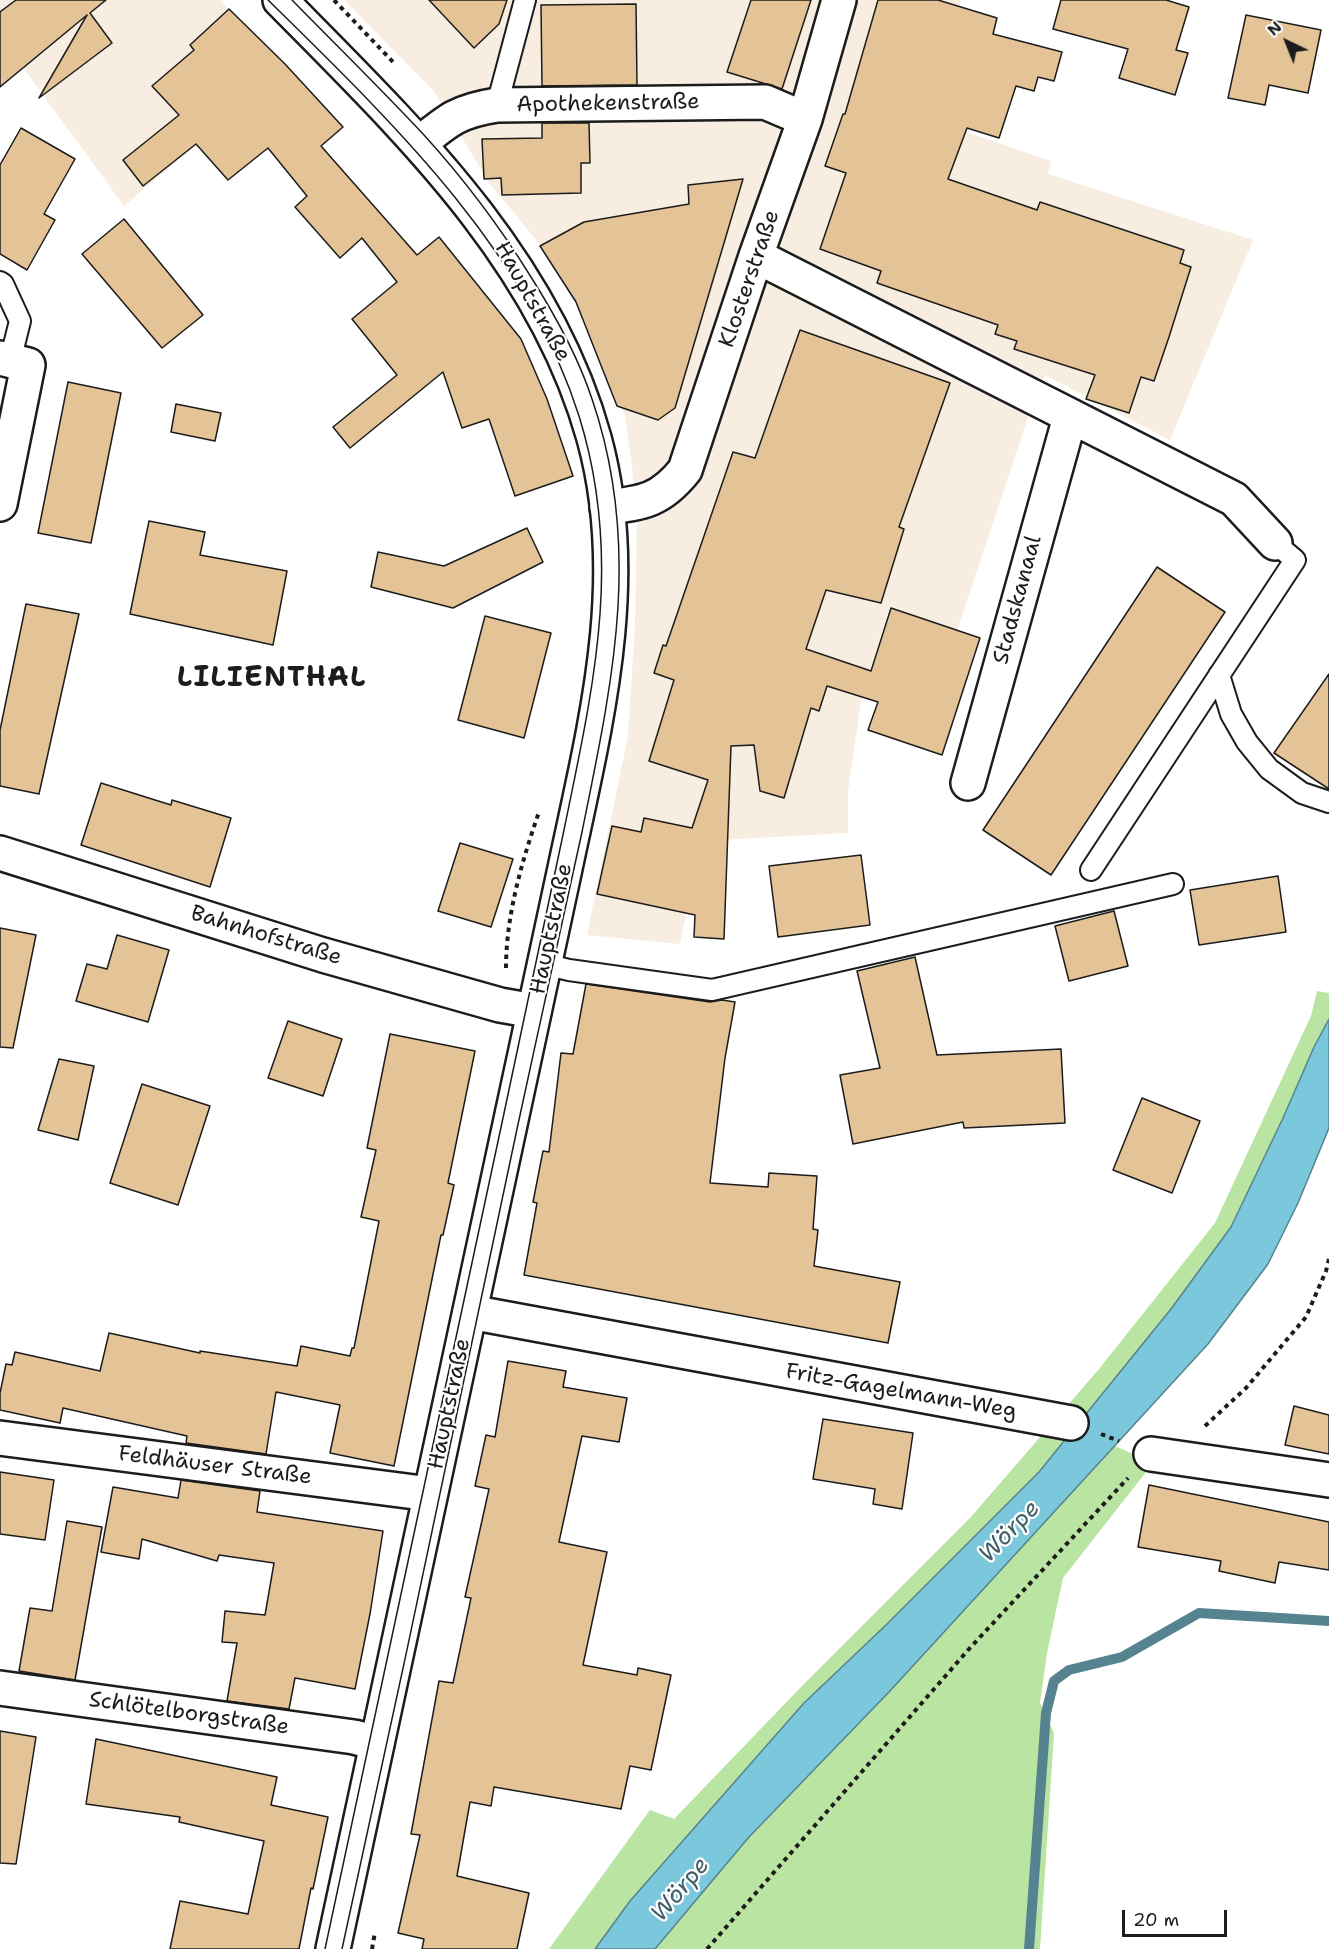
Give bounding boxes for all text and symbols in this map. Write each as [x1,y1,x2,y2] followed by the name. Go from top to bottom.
[1257,12,1317,72] north arrow
[1263,16,1286,40] text: N
[516,89,700,119] street label: Apothekenstraße
[714,207,786,351] street label: Klosterstraße
[488,237,576,367] street label: Hauptstraße
[988,533,1048,667] street label: Stadskanaal
[177,662,367,696] district label: LILIENTHAL
[525,861,579,997] street label: Hauptstraße
[187,901,345,971] street label: Bahnhofstraße
[423,1336,477,1472] street label: Hauptstraße
[783,1359,1019,1425] street label: Fritz-Gagelmann-Weg
[117,1441,313,1491] street label: Feldhäuser Straße
[974,1495,1046,1569] water label: Wörpe
[87,1687,291,1741] street label: Schlötelborgstraße
[646,1852,716,1928] water label: Wörpe
[1125,1898,1230,1936] scale bar
[1133,1908,1179,1932] text: 20 m

